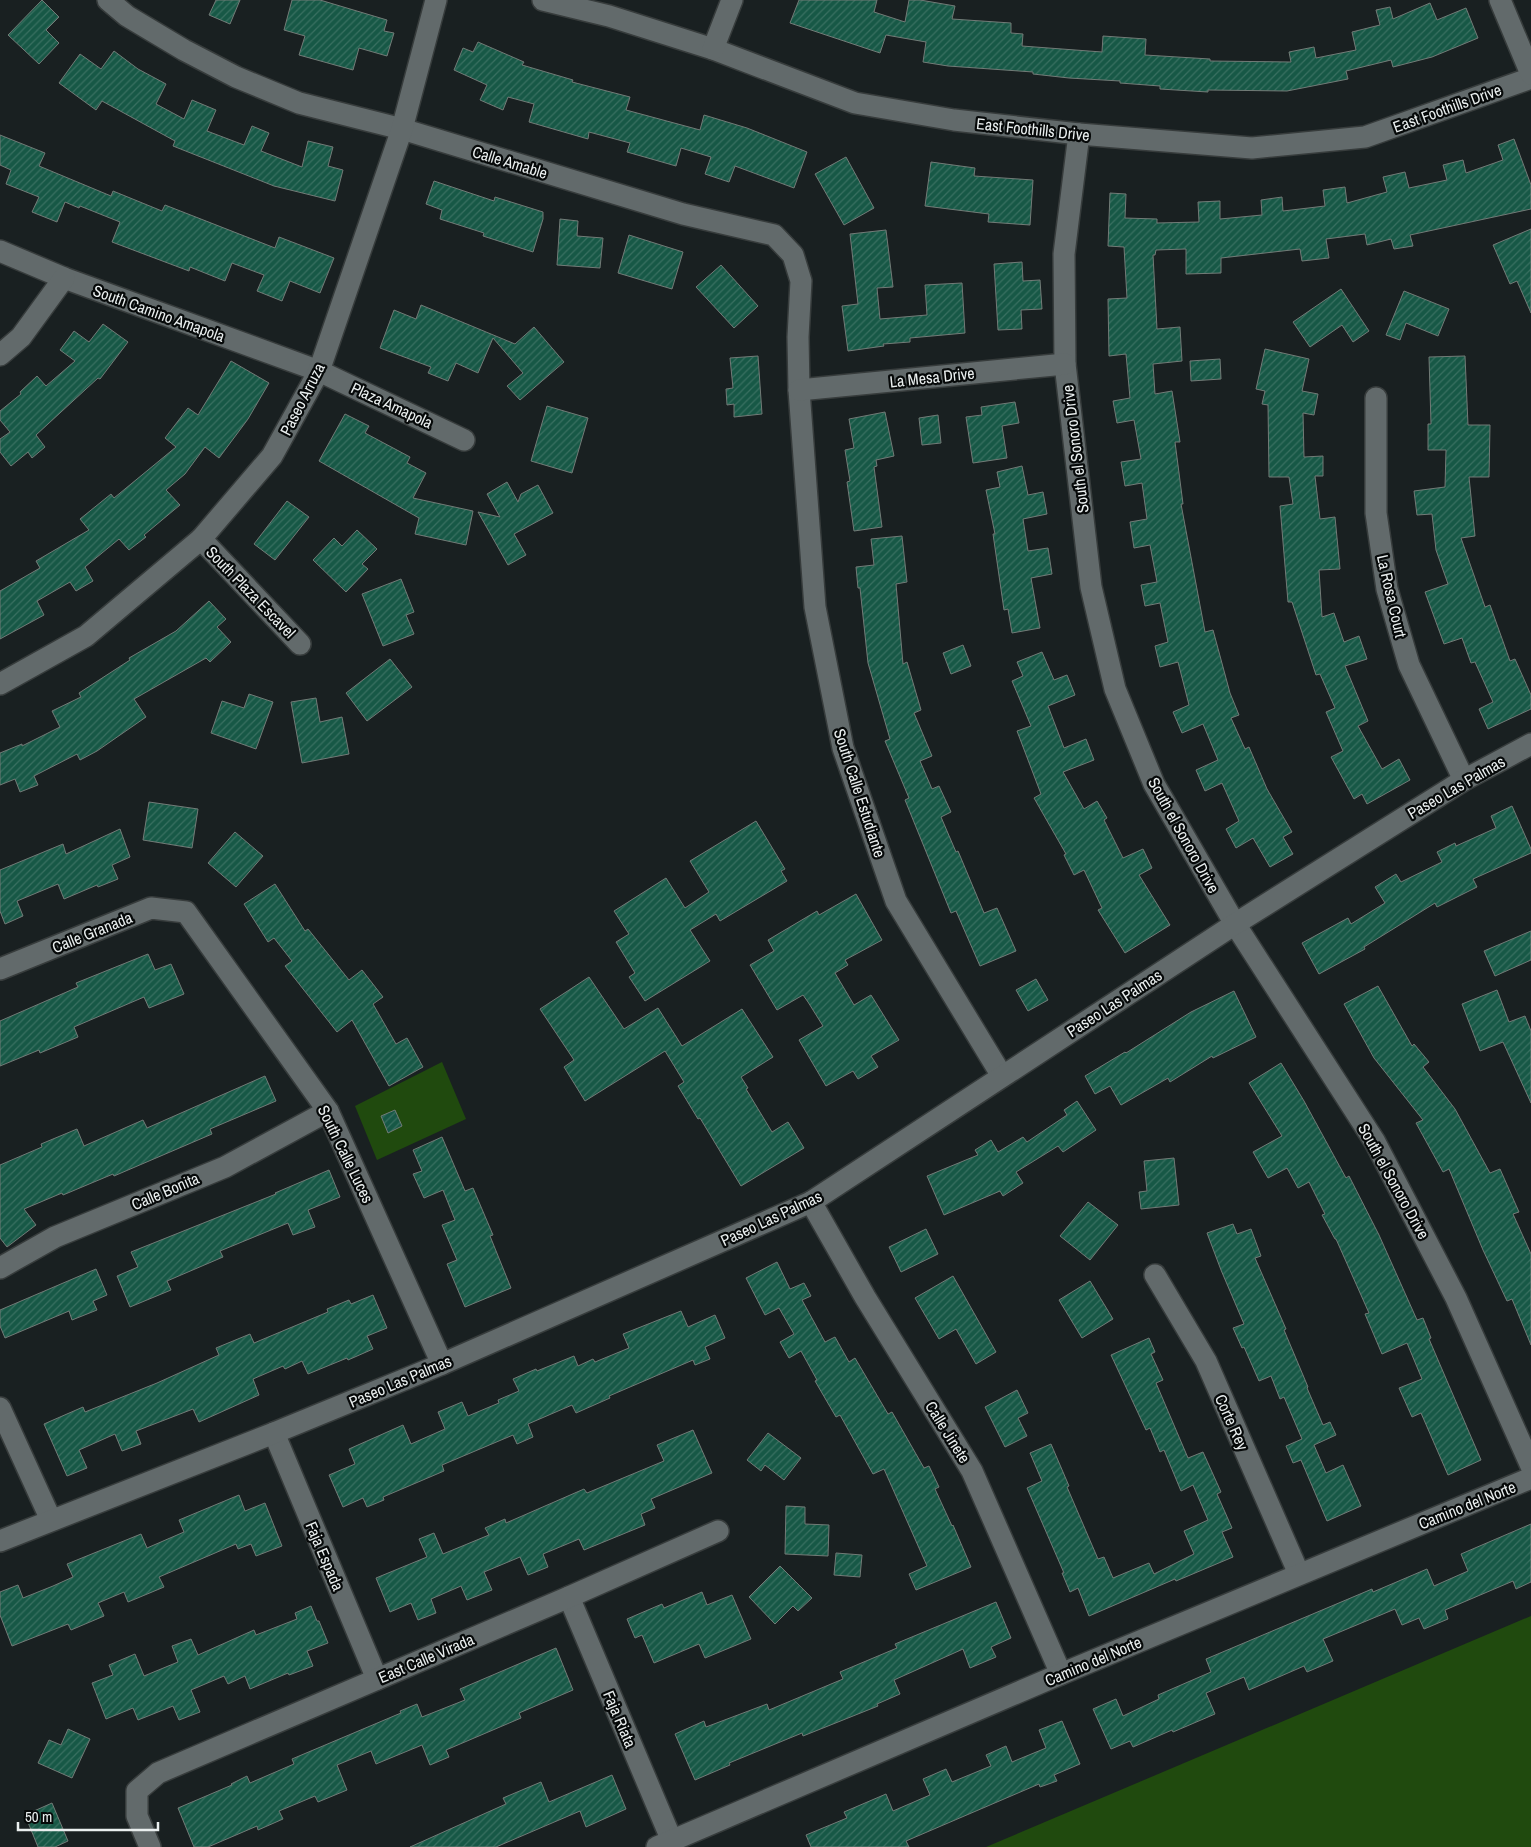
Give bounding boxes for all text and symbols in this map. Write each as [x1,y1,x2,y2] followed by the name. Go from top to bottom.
[1390,78,1504,138] street label: East Foothills Drive
[975,112,1091,146] street label: East Foothills Drive
[470,140,550,184] street label: Calle Amable
[90,279,229,347] street label: South Camino Amapola
[274,358,330,439] street label: Paseo Arruza
[888,362,976,392] street label: La Mesa Drive
[348,377,437,434] street label: Plaza Amapola
[1056,384,1094,514] street label: South el Sonoro Drive
[201,541,301,643] street label: South Plaza Escavel
[1372,552,1412,640] street label: La Rosa Court
[829,726,891,860] street label: South Calle Estudiante
[1403,750,1509,824] street label: Paseo Las Palmas
[1143,773,1225,897] street label: South el Sonoro Drive
[49,906,136,958] street label: Calle Granada
[1062,964,1166,1042] street label: Paseo Las Palmas
[313,1101,379,1207] street label: South Calle Luces
[1353,1119,1435,1243] street label: South el Sonoro Drive
[128,1167,203,1215] street label: Calle Bonita
[717,1185,825,1251] street label: Paseo Las Palmas
[345,1350,455,1412] street label: Paseo Las Palmas
[1210,1391,1254,1454] street label: Corte Rey
[920,1397,976,1467] street label: Calle Jinete
[1415,1476,1519,1534] street label: Camino del Norte
[301,1518,350,1595] street label: Faja Espada
[375,1628,478,1688] street label: East Calle Virada
[1041,1631,1145,1691] street label: Camino del Norte
[598,1687,642,1752] street label: Faja Riata
[18,1800,158,1832] scale bar
[25,1806,52,1827] text: 50 m

